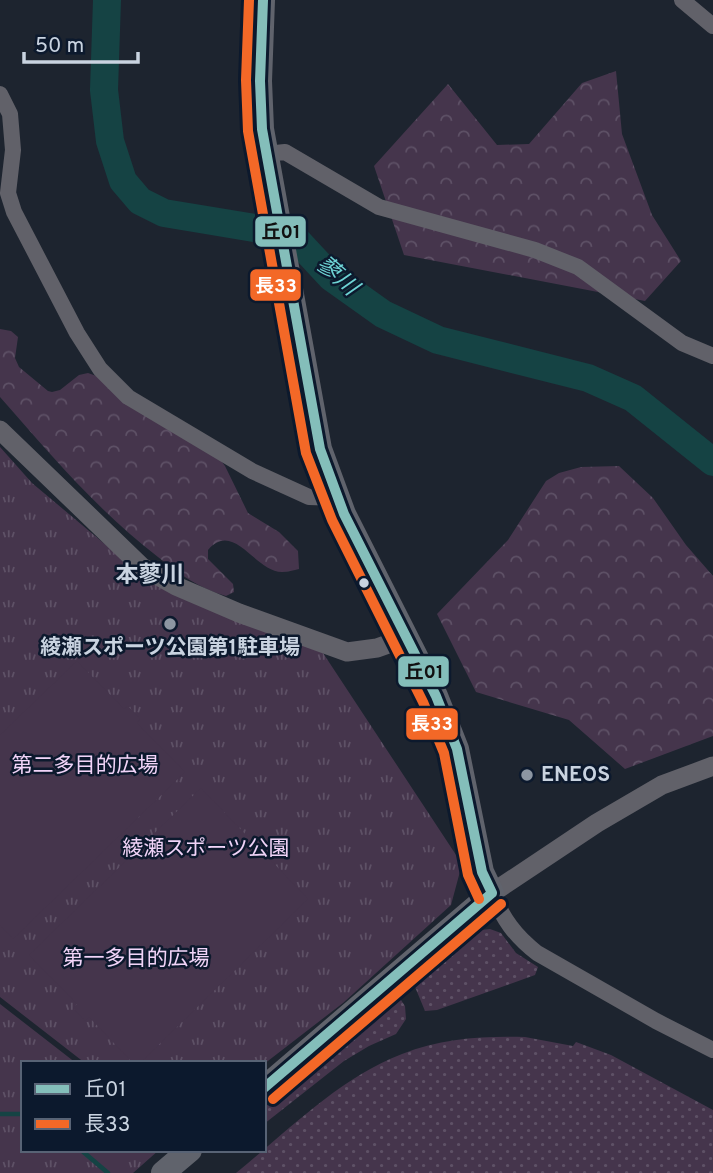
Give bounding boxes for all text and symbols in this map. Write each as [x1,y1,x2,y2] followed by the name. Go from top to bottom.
[24,21,138,65] scale bar
[35,33,84,60] text: 50 m
[254,215,307,248] line badge: 丘01
[261,221,301,245] text: 丘01
[309,251,365,305] water label: 蓼川
[249,268,302,302] line badge: 長33
[255,275,297,299] text: 長33
[116,562,185,591] district label: 本蓼川
[357,576,371,590] unlabelled marker
[162,616,178,632] marker: 綾瀬スポーツ公園第1駐車場
[40,635,300,662] place label: 綾瀬スポーツ公園第1駐車場
[397,655,450,688] line badge: 丘01
[404,661,444,685] text: 丘01
[405,707,459,741] line badge: 長33
[411,713,453,737] text: 長33
[12,753,159,780] park label: 第二多目的広場
[541,762,610,789] place label: ENEOS
[519,767,535,783] marker: ENEOS
[122,836,290,863] park label: 綾瀬スポーツ公園
[63,946,210,973] park label: 第一多目的広場
[21,1061,266,1152] legend
[84,1077,126,1104] text: 丘01
[84,1112,130,1139] text: 長33

